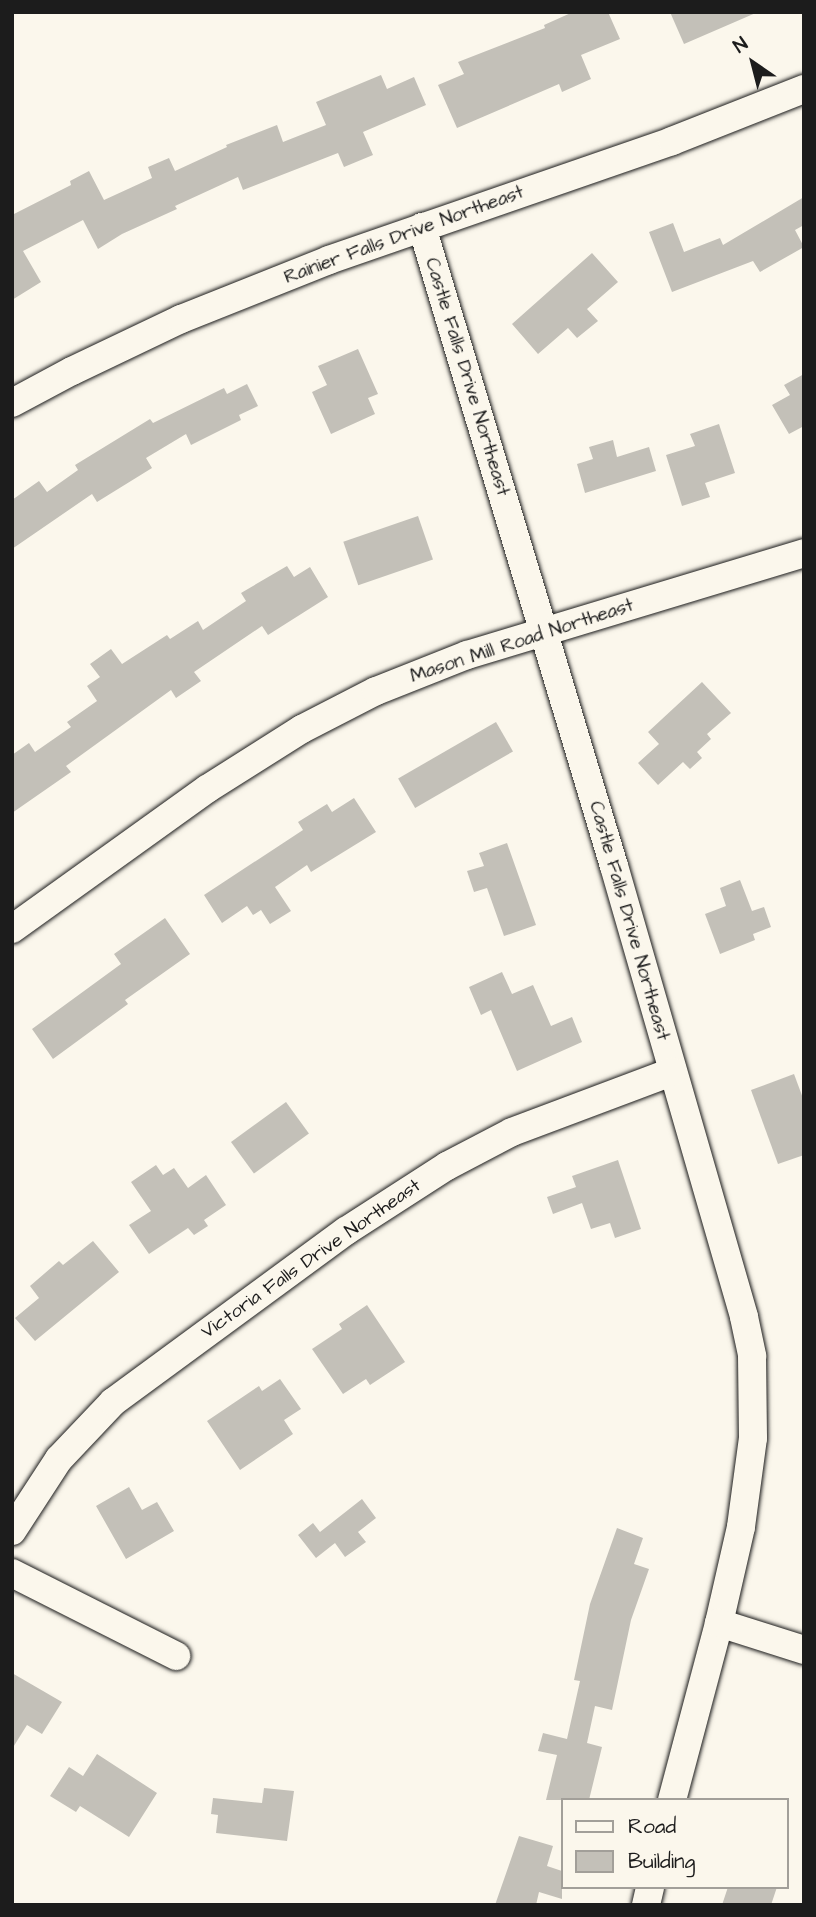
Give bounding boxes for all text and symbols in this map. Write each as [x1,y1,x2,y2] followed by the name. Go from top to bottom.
[718,28,788,98] north arrow
[728,31,753,60] text: N
[281,181,527,289] street label: Rainier Falls Drive Northeast
[420,255,514,499] street label: Castle Falls Drive Northeast
[407,594,637,688] street label: Mason Mill Road Northeast
[584,799,674,1043] street label: Castle Falls Drive Northeast
[197,1174,425,1344] street label: Victoria Falls Drive Northeast
[560,1798,788,1889] legend
[628,1812,676,1841] text: Road
[628,1847,695,1876] text: Building

